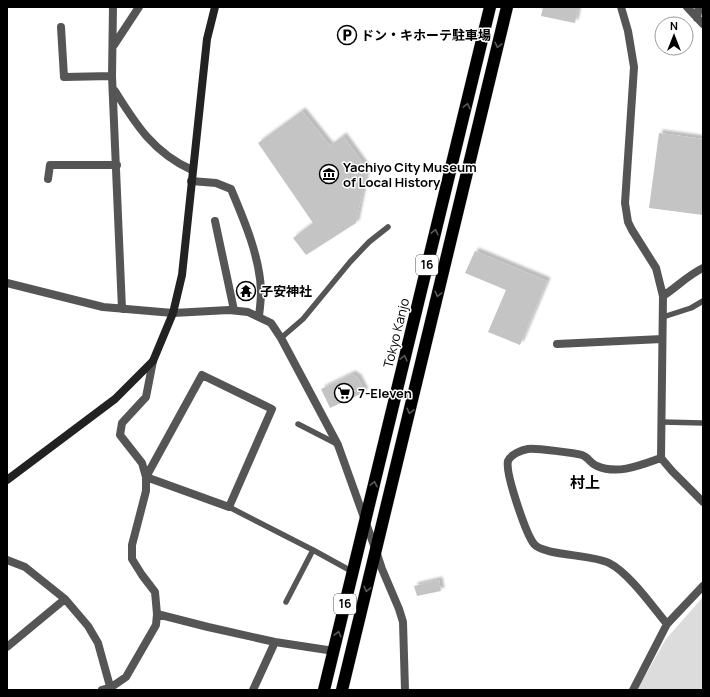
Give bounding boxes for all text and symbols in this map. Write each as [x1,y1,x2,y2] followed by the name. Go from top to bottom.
[654,16,694,56] north arrow
[670,18,678,33] text: N
[336,24,358,46] parking icon: ドン・キホーテ駐車場
[361,26,491,44] place label: ドン・キホーテ駐車場
[494,42,502,48] one-way arrow
[462,103,470,109] one-way arrow
[343,158,477,191] place label: Yachiyo City Museum of Local History
[318,163,340,185] museum icon: Yachiyo City Museum of Local History
[430,229,439,236] one-way arrow
[416,255,438,275] road number: 16
[235,280,257,302] temple icon: 子安神社
[260,282,312,300] place label: 子安神社
[434,290,443,297] one-way arrow
[379,296,413,370] street label: Tokyo Kanjo
[399,355,408,362] one-way arrow
[333,382,355,404] supermarket icon: 7-Eleven
[358,384,412,402] place label: 7-Eleven
[406,408,414,414] one-way arrow
[570,472,600,493] district label: 村上
[369,481,377,488] one-way arrow
[363,585,372,592] one-way arrow
[334,594,356,614] road number: 16
[333,630,342,637] one-way arrow

